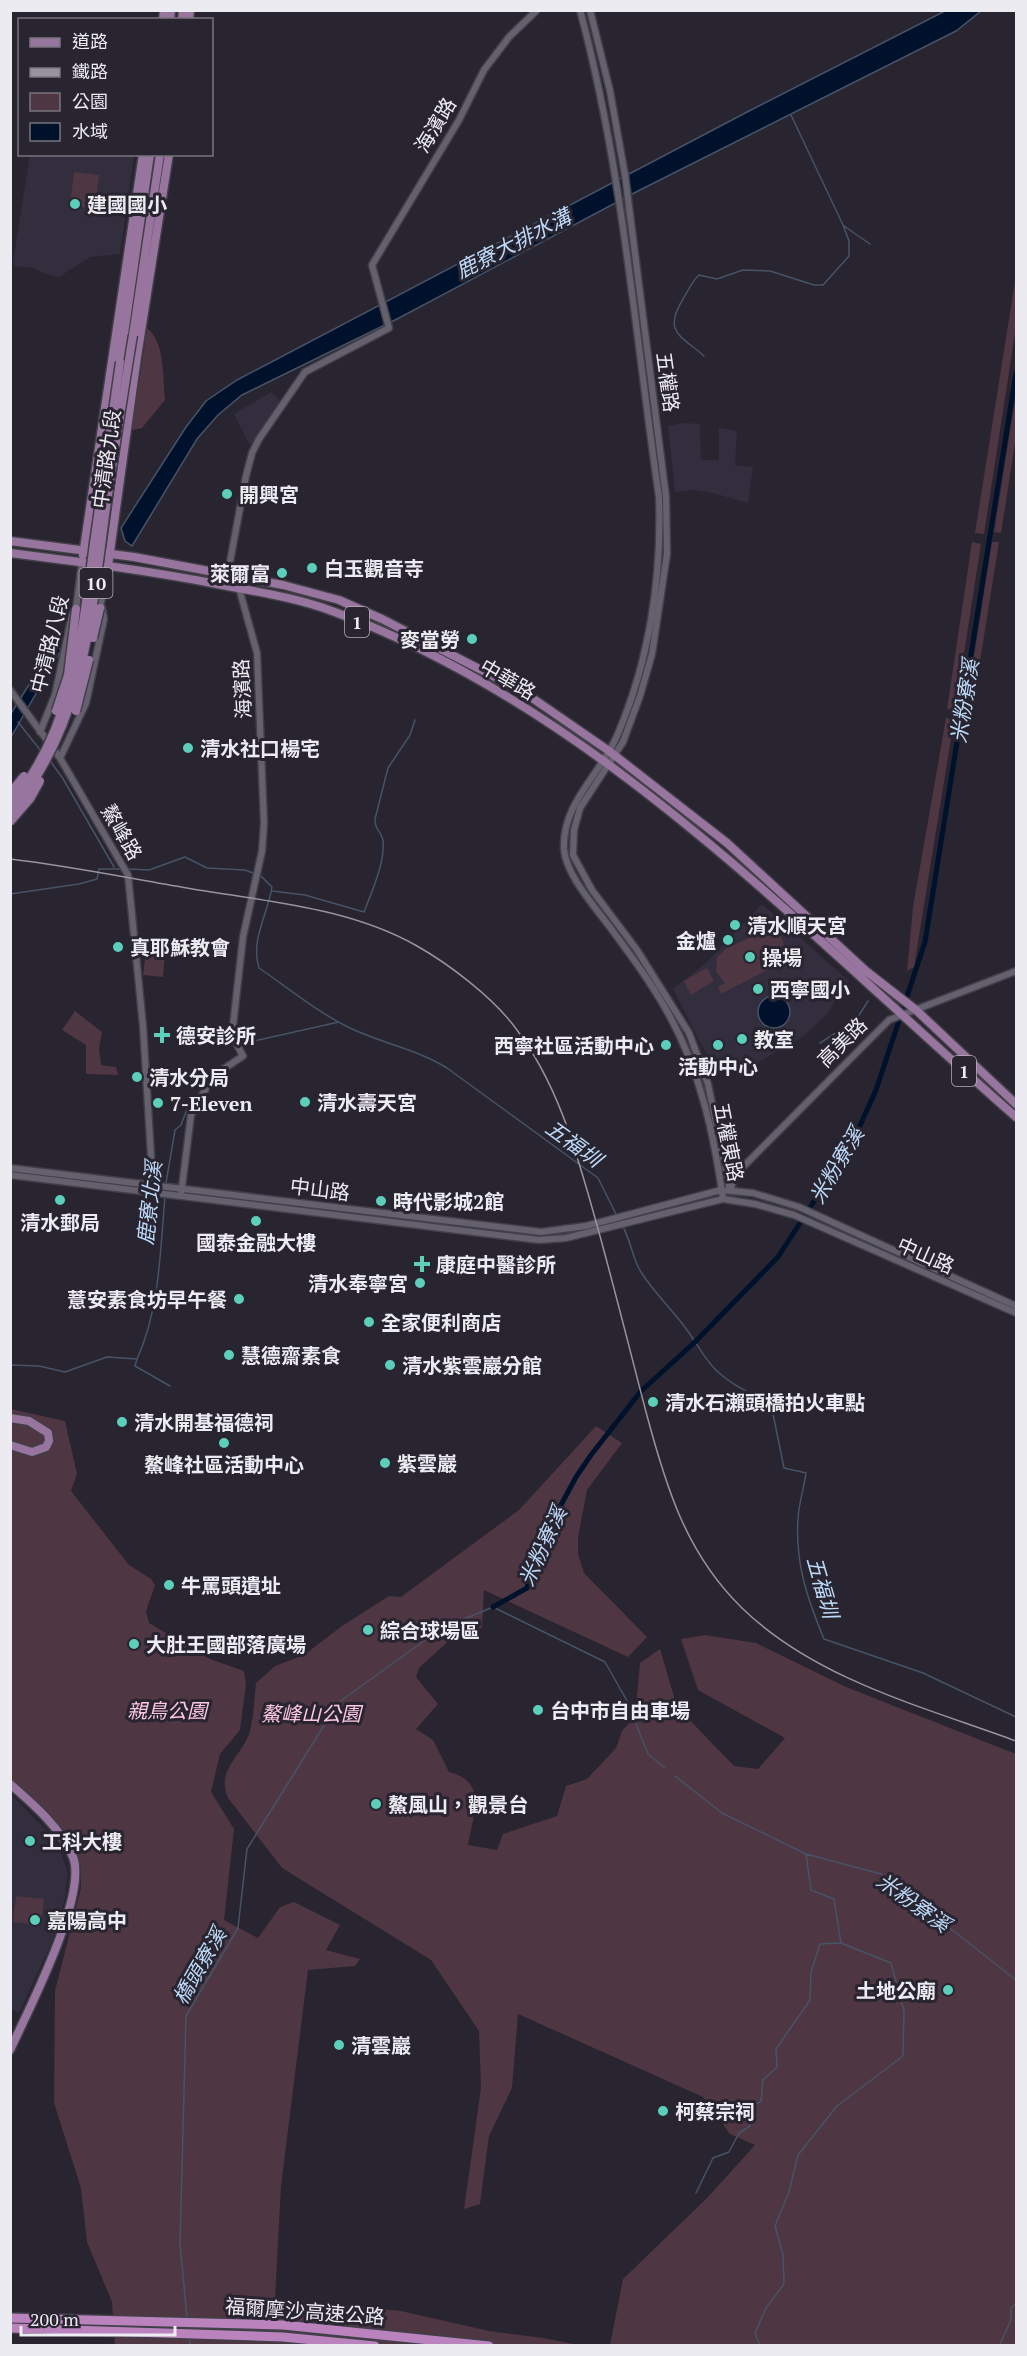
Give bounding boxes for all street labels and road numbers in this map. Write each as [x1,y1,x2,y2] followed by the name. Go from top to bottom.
[408,92,462,158] street label: 海濱路
[650,350,686,414] street label: 五權路
[86,408,126,510] street label: 中清路九段
[80,568,112,598] road number: 10
[24,592,74,696] street label: 中清路八段
[345,607,369,637] road number: 1
[475,652,541,706] street label: 中華路
[227,658,257,720] street label: 海濱路
[95,799,149,865] street label: 鰲峰路
[811,1011,873,1073] street label: 高美路
[952,1056,976,1086] road number: 1
[708,1100,750,1184] street label: 五權東路
[289,1172,351,1206] street label: 中山路
[893,1230,959,1280] street label: 中山路
[224,2292,386,2330] street label: 福爾摩沙高速公路

